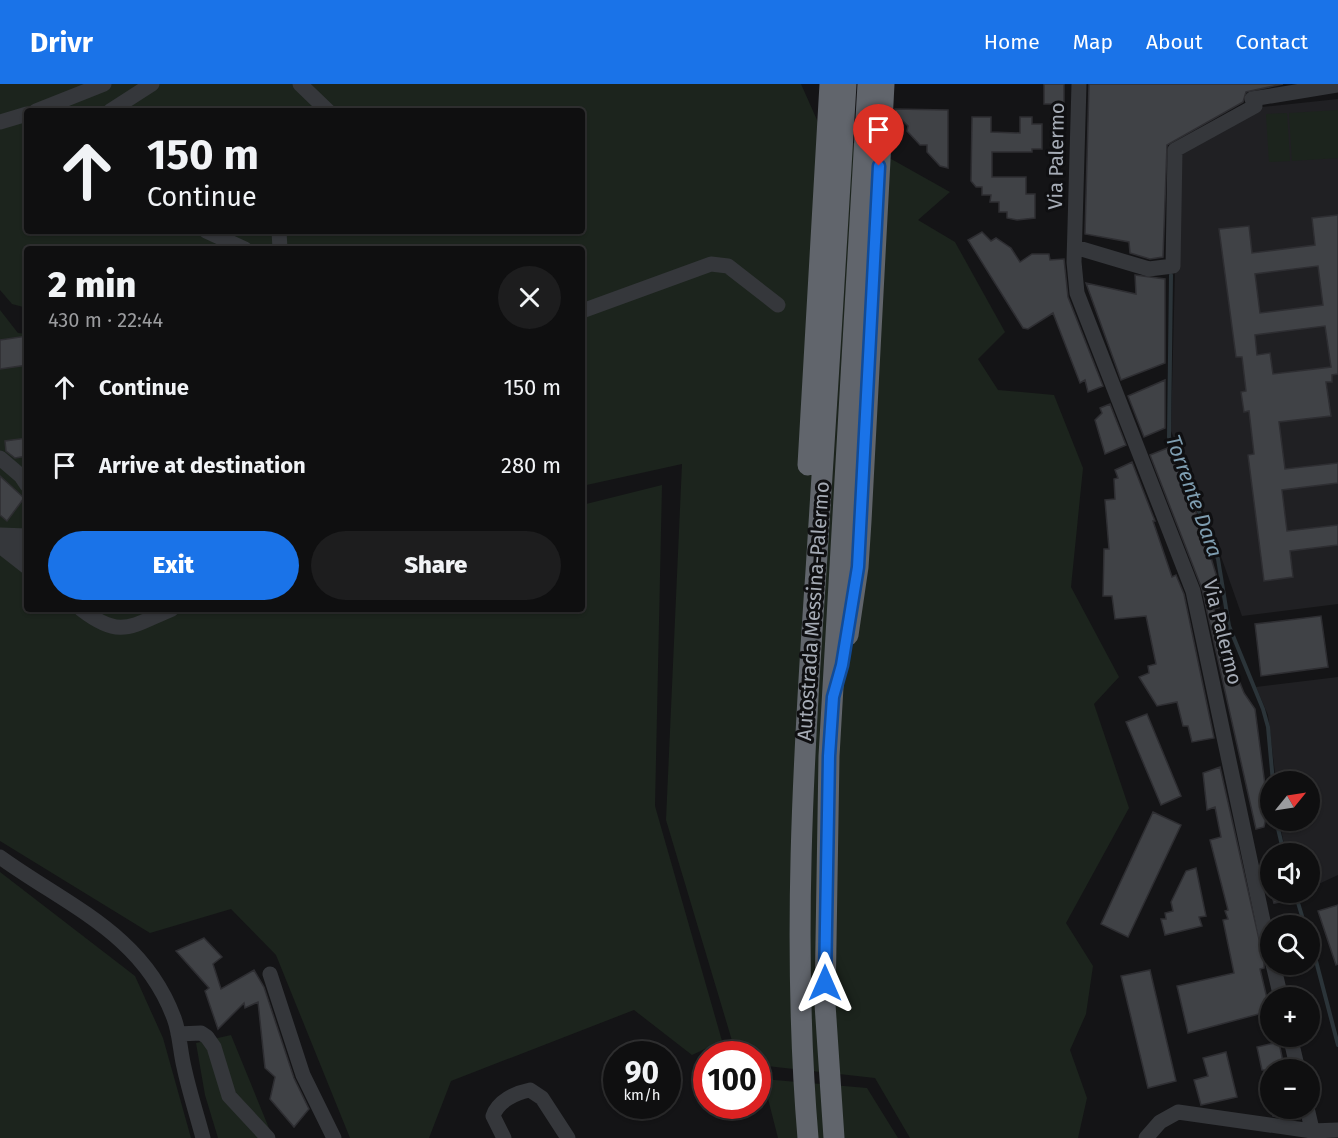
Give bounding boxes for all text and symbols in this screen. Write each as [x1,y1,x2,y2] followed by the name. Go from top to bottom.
[30,26,93,59] text: Drivr
[984,29,1040,55] text: Home
[1073,29,1113,55] text: Map
[1146,29,1203,55] text: About
[1236,29,1308,55] text: Contact
[1043,102,1069,210] street label: Via Palermo
[853,104,904,166] pin
[862,113,895,146] icon: arrive
[147,130,259,180] text: 150 m
[48,132,126,210] icon: ahead
[147,181,257,213] text: Continue
[48,263,136,307] text: 2 min
[498,266,561,329] button: close
[48,308,163,332] text: 430 m · 22:44
[48,371,81,404] icon: ahead
[99,374,189,401] text: Continue
[503,374,561,401] text: 150 m
[1160,431,1228,561] water label: Torrente Dara
[48,449,81,482] icon: arrive
[99,452,306,479] text: Arrive at destination
[501,452,561,479] text: 280 m
[792,481,834,741] street label: Autostrada Messina-Palermo
[48,531,299,600] button: Exit
[311,531,561,600] button: Share
[1198,577,1248,687] street label: Via Palermo
[1260,771,1320,831] north arrow
[1260,771,1320,1119] map controls
[1260,843,1320,903] button: sound
[1260,915,1320,975] button: search
[793,951,857,1015] position arrow
[1260,987,1320,1047] button: +
[693,1041,771,1119] speed limit sign: 100
[625,1055,659,1091] text: 90
[1260,1059,1320,1119] button: −
[623,1086,661,1104] text: km/h

